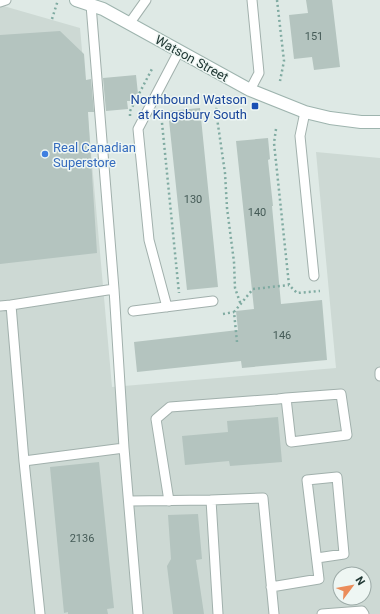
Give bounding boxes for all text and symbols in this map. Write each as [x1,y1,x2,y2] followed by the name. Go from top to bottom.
[305,30,323,43] house number: 151
[152,32,231,85] street label: Watson Street
[131,92,247,122] place label: Northbound Watson at Kingsbury South
[250,101,260,111] marker: Northbound Watson at Kingsbury South
[53,140,136,170] place label: Real Canadian Superstore
[40,149,50,159] marker: Real Canadian Superstore
[184,193,202,206] house number: 130
[248,206,266,219] house number: 140
[273,329,291,342] house number: 146
[70,532,94,545] house number: 2136
[332,566,372,606] north arrow
[352,574,368,588] text: N

